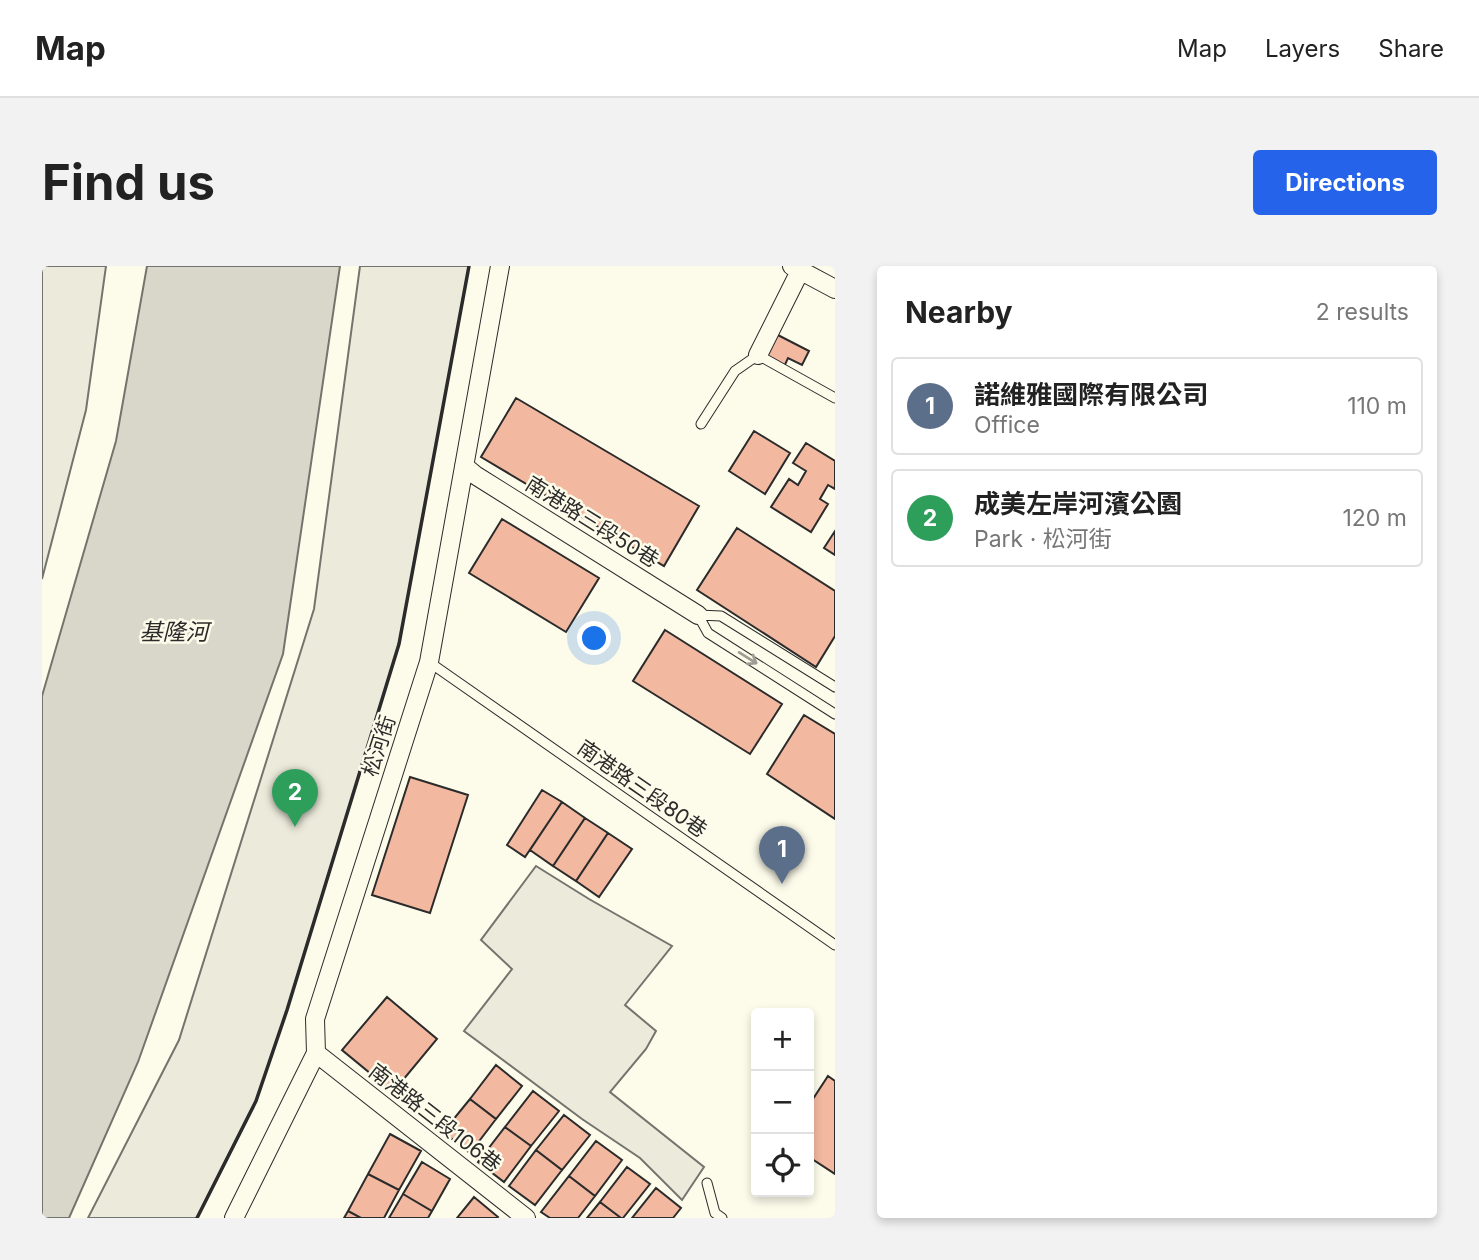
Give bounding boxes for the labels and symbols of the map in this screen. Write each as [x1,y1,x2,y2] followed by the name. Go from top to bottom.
[521,471,663,572] street label: 南港路三段50巷
[140,618,213,646] water label: 基隆河
[577,621,611,655] your location
[737,652,757,666] one-way arrow
[357,712,400,780] street label: 松河街
[573,735,712,842] street label: 南港路三段80巷
[272,769,318,827] pin: 2
[759,826,805,884] pin: 1
[364,1058,506,1177] street label: 南港路三段106巷

